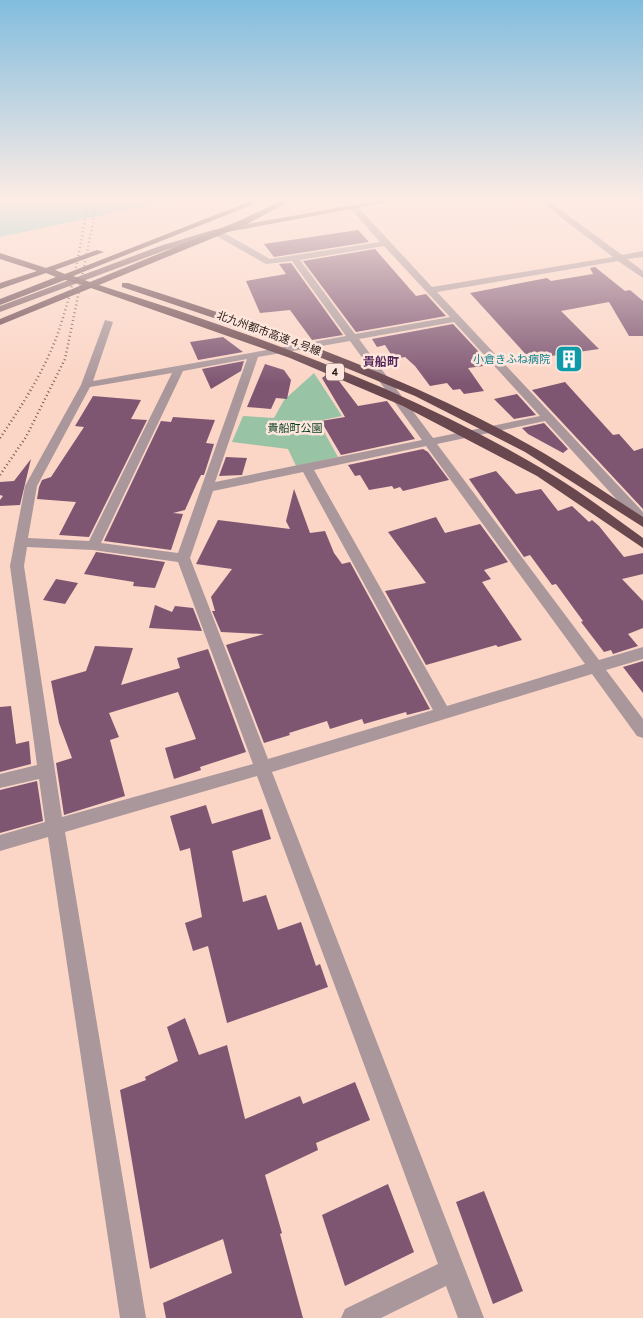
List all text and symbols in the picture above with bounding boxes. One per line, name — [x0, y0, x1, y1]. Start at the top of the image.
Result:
street label: 北九州都市高速４号線 — [215, 308, 323, 358]
building icon: 小倉きふね病院 — [554, 344, 584, 374]
place label: 小倉きふね病院 — [473, 352, 550, 366]
district label: 貴船町 — [363, 354, 399, 369]
road number: 4 — [326, 364, 344, 381]
park label: 貴船町公園 — [268, 421, 323, 435]

